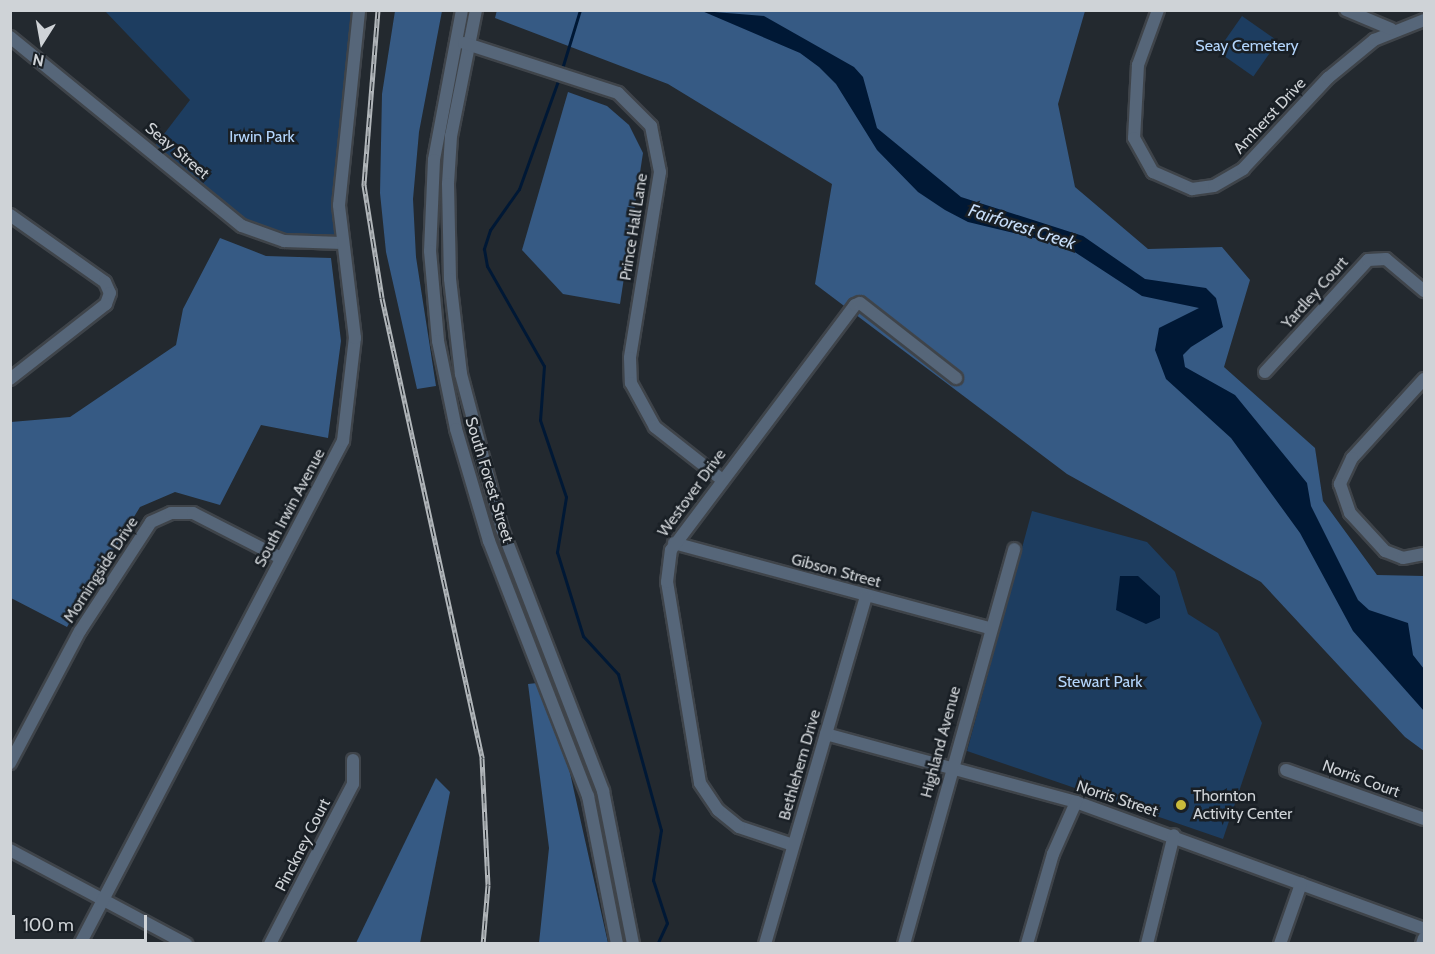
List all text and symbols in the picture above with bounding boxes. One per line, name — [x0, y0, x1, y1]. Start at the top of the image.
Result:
north arrow — [12, 12, 72, 72]
park label: Seay Cemetery — [1195, 36, 1299, 56]
text: N — [31, 50, 46, 71]
street label: Amherst Drive — [1230, 74, 1310, 158]
street label: Seay Street — [141, 119, 213, 183]
park label: Irwin Park — [229, 127, 295, 147]
street label: Prince Hall Lane — [616, 172, 652, 282]
water label: Fairforest Creek — [966, 200, 1078, 254]
street label: Yardley Court — [1278, 253, 1352, 333]
street label: South Forest Street — [461, 415, 517, 545]
street label: South Irwin Avenue — [251, 445, 329, 571]
street label: Westover Drive — [654, 445, 730, 541]
street label: Morningside Drive — [60, 513, 142, 627]
street label: Gibson Street — [789, 550, 883, 592]
park label: Stewart Park — [1058, 672, 1142, 692]
street label: Highland Avenue — [917, 684, 965, 800]
street label: Bethlehem Drive — [775, 708, 825, 822]
street label: Norris Court — [1320, 756, 1402, 802]
street label: Norris Street — [1074, 777, 1160, 821]
place label: Thornton Activity Center — [1193, 786, 1292, 824]
street label: Pinckney Court — [271, 795, 335, 895]
marker: Thornton Activity Center — [1174, 798, 1188, 812]
scale bar — [15, 903, 150, 941]
text: 100 m — [23, 914, 74, 936]

